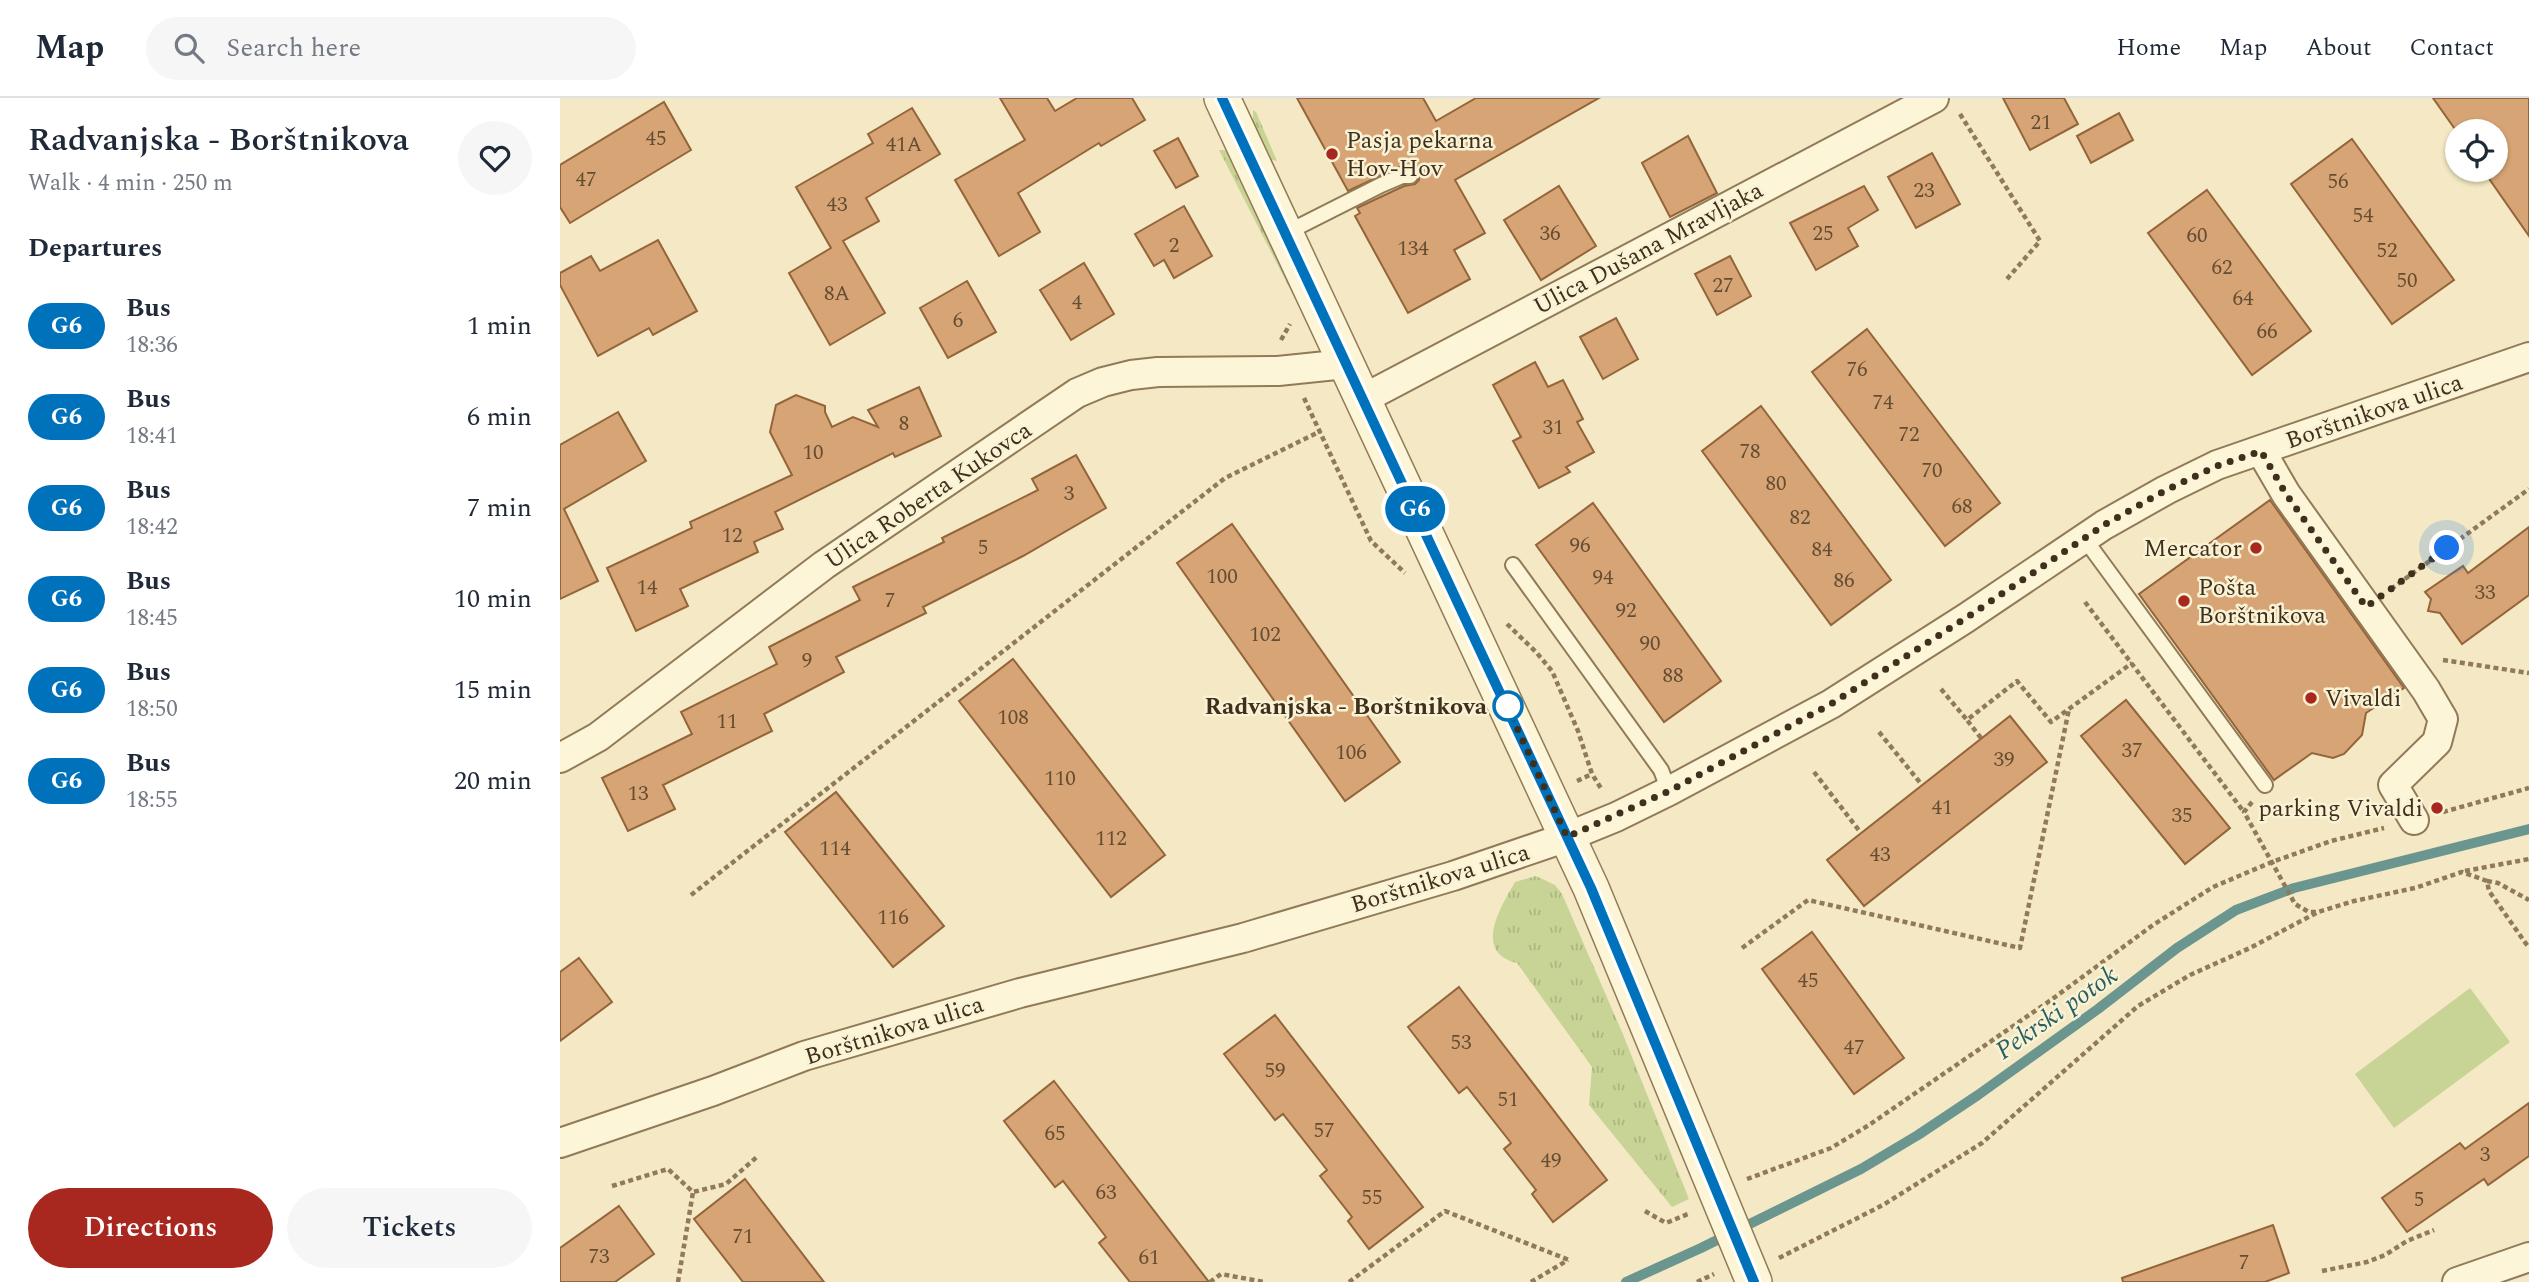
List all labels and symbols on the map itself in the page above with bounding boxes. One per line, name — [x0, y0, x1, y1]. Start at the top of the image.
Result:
house number: 21 — [2031, 107, 2052, 139]
house number: 45 — [646, 123, 667, 155]
place label: Pasja pekarna Hov-Hov — [1346, 123, 1494, 187]
house number: 41A — [886, 129, 923, 161]
marker: Pasja pekarna Hov-Hov — [1324, 146, 1340, 162]
house number: 47 — [576, 164, 597, 196]
house number: 56 — [2328, 166, 2349, 198]
street label: Ulica Dušana Mravljaka — [1527, 173, 1770, 325]
house number: 23 — [1914, 175, 1935, 207]
house number: 43 — [827, 189, 848, 221]
house number: 54 — [2353, 200, 2374, 232]
house number: 36 — [1540, 218, 1561, 250]
house number: 25 — [1813, 218, 1834, 250]
house number: 60 — [2187, 220, 2208, 252]
house number: 2 — [1169, 230, 1179, 262]
house number: 134 — [1397, 233, 1429, 265]
house number: 52 — [2377, 235, 2398, 267]
house number: 62 — [2212, 252, 2233, 284]
house number: 50 — [2397, 265, 2418, 297]
house number: 27 — [1713, 270, 1734, 302]
house number: 8A — [824, 278, 850, 310]
house number: 64 — [2233, 283, 2254, 315]
house number: 4 — [1072, 287, 1083, 319]
house number: 6 — [953, 305, 963, 337]
house number: 66 — [2257, 316, 2278, 348]
house number: 76 — [1847, 354, 1868, 386]
street label: Borštnikova ulica — [2281, 365, 2468, 459]
house number: 74 — [1873, 387, 1894, 419]
house number: 8 — [899, 408, 909, 440]
house number: 31 — [1543, 412, 1564, 444]
street label: Ulica Roberta Kukovca — [818, 413, 1040, 579]
house number: 72 — [1899, 419, 1920, 451]
house number: 78 — [1740, 436, 1761, 468]
house number: 10 — [803, 437, 824, 469]
house number: 70 — [1922, 455, 1943, 487]
house number: 80 — [1766, 468, 1787, 500]
house number: 3 — [1064, 478, 1075, 510]
line badge: G6 — [1384, 486, 1446, 532]
house number: 68 — [1952, 491, 1973, 523]
house number: 82 — [1790, 502, 1811, 534]
house number: 12 — [722, 520, 743, 552]
house number: 96 — [1570, 530, 1591, 562]
your location — [2429, 530, 2464, 565]
place label: Mercator — [2144, 531, 2242, 567]
house number: 5 — [978, 532, 988, 564]
house number: 84 — [1812, 534, 1833, 566]
marker: Mercator — [2248, 540, 2264, 556]
house number: 100 — [1206, 561, 1238, 593]
house number: 94 — [1593, 562, 1614, 594]
house number: 86 — [1834, 565, 1855, 597]
place label: Pošta Borštnikova — [2198, 570, 2326, 634]
house number: 14 — [637, 572, 658, 604]
house number: 33 — [2475, 577, 2496, 609]
house number: 7 — [885, 585, 895, 617]
marker: Pošta Borštnikova — [2176, 593, 2192, 609]
house number: 92 — [1616, 595, 1637, 627]
house number: 102 — [1249, 619, 1281, 651]
house number: 90 — [1640, 628, 1661, 660]
house number: 9 — [802, 645, 812, 677]
house number: 88 — [1663, 660, 1684, 692]
place label: Vivaldi — [2325, 681, 2401, 717]
place label: Radvanjska - Borštnikova — [1204, 689, 1488, 725]
marker: Vivaldi — [2303, 690, 2319, 706]
marker: Radvanjska - Borštnikova — [1493, 691, 1523, 721]
house number: 108 — [997, 702, 1029, 734]
house number: 11 — [717, 706, 738, 738]
house number: 37 — [2122, 735, 2143, 767]
house number: 106 — [1335, 737, 1367, 769]
house number: 39 — [1994, 744, 2015, 776]
house number: 110 — [1044, 763, 1076, 795]
house number: 13 — [628, 778, 649, 810]
place label: parking Vivaldi — [2258, 791, 2423, 827]
house number: 41 — [1932, 792, 1953, 824]
house number: 35 — [2172, 800, 2193, 832]
marker: parking Vivaldi — [2429, 800, 2445, 816]
house number: 112 — [1095, 823, 1127, 855]
house number: 114 — [819, 833, 851, 865]
street label: Borštnikova ulica — [1347, 835, 1534, 923]
house number: 43 — [1870, 839, 1891, 871]
house number: 116 — [877, 902, 909, 934]
water label: Pekrski potok — [1987, 956, 2126, 1070]
house number: 45 — [1798, 965, 1819, 997]
street label: Borštnikova ulica — [801, 987, 988, 1075]
house number: 53 — [1451, 1027, 1472, 1059]
house number: 47 — [1844, 1032, 1865, 1064]
house number: 59 — [1265, 1055, 1286, 1087]
house number: 51 — [1498, 1084, 1519, 1116]
house number: 57 — [1314, 1115, 1335, 1147]
house number: 65 — [1045, 1118, 1066, 1150]
house number: 3 — [2480, 1139, 2491, 1171]
house number: 49 — [1541, 1145, 1562, 1177]
house number: 63 — [1096, 1177, 1117, 1209]
house number: 55 — [1362, 1182, 1383, 1214]
house number: 5 — [2414, 1184, 2424, 1216]
house number: 71 — [733, 1221, 754, 1253]
house number: 73 — [589, 1241, 610, 1273]
house number: 61 — [1139, 1242, 1160, 1274]
house number: 7 — [2239, 1247, 2249, 1279]

